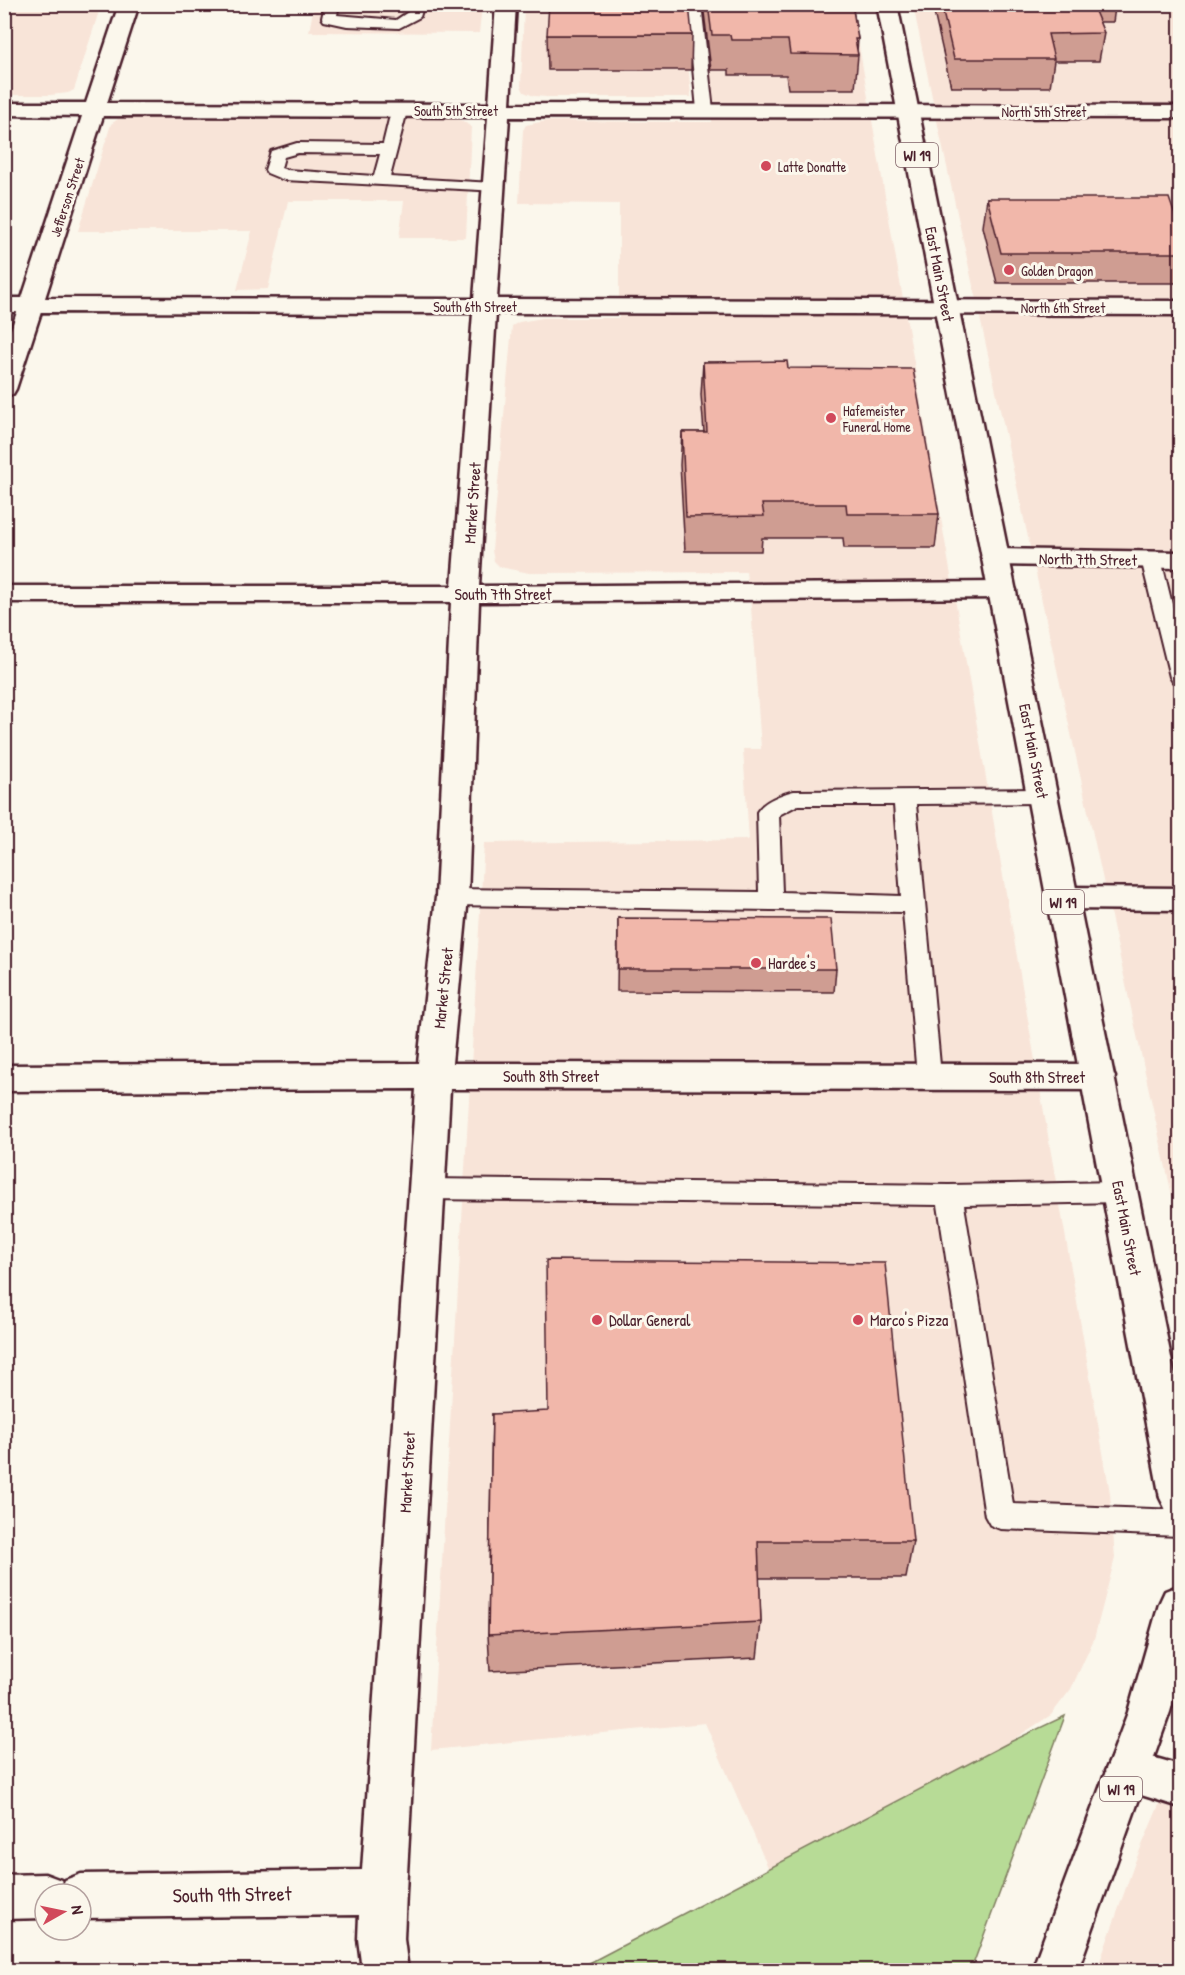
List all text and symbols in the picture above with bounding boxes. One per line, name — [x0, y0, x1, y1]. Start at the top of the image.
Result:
street label: South 5th Street — [414, 101, 498, 120]
street label: North 5th Street — [1002, 102, 1087, 121]
road number: WI 19 — [896, 143, 938, 167]
street label: Jefferson Street — [45, 155, 89, 239]
place label: Latte Donatte — [778, 157, 847, 176]
marker: Latte Donatte — [759, 159, 773, 173]
street label: East Main Street — [920, 225, 960, 324]
place label: Golden Dragon — [1021, 261, 1093, 281]
marker: Golden Dragon — [1002, 263, 1016, 277]
street label: South 6th Street — [433, 297, 517, 316]
street label: North 6th Street — [1021, 298, 1105, 317]
place label: Hafemeister Funeral Home — [842, 401, 911, 436]
marker: Hafemeister Funeral Home — [824, 411, 838, 425]
street label: Market Street — [458, 461, 486, 544]
street label: North 7th Street — [1039, 547, 1138, 571]
street label: South 7th Street — [454, 583, 552, 605]
street label: East Main Street — [1014, 702, 1054, 801]
road number: WI 19 — [1042, 890, 1084, 914]
street label: Market Street — [428, 946, 458, 1030]
place label: Hardee's — [768, 952, 816, 974]
marker: Hardee's — [749, 956, 763, 970]
street label: South 8th Street — [503, 1065, 600, 1087]
street label: South 8th Street — [989, 1066, 1086, 1088]
street label: East Main Street — [1107, 1179, 1147, 1278]
place label: Dollar General — [609, 1309, 691, 1331]
place label: Marco's Pizza — [870, 1309, 948, 1331]
marker: Dollar General — [590, 1313, 604, 1327]
marker: Marco's Pizza — [851, 1313, 865, 1327]
street label: Market Street — [394, 1430, 420, 1513]
road number: WI 19 — [1100, 1777, 1142, 1801]
street label: South 9th Street — [172, 1879, 293, 1909]
north arrow — [33, 1882, 93, 1942]
text: N — [66, 1904, 89, 1916]

